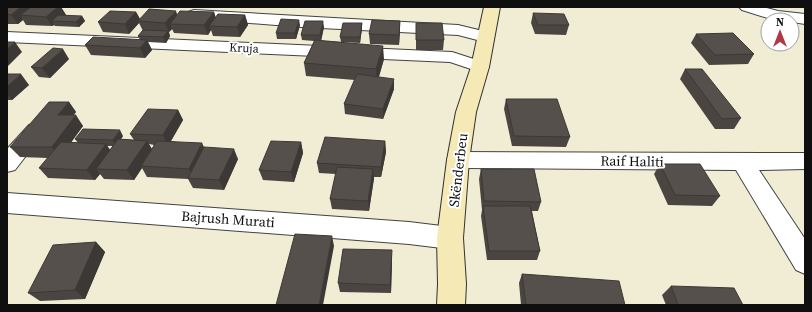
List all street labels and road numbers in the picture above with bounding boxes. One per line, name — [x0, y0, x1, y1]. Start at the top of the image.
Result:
street label: Kruja — [229, 39, 260, 57]
street label: Skënderbeu — [444, 132, 472, 208]
street label: Raif Haliti — [600, 150, 664, 172]
street label: Bajrush Murati — [181, 206, 275, 232]

